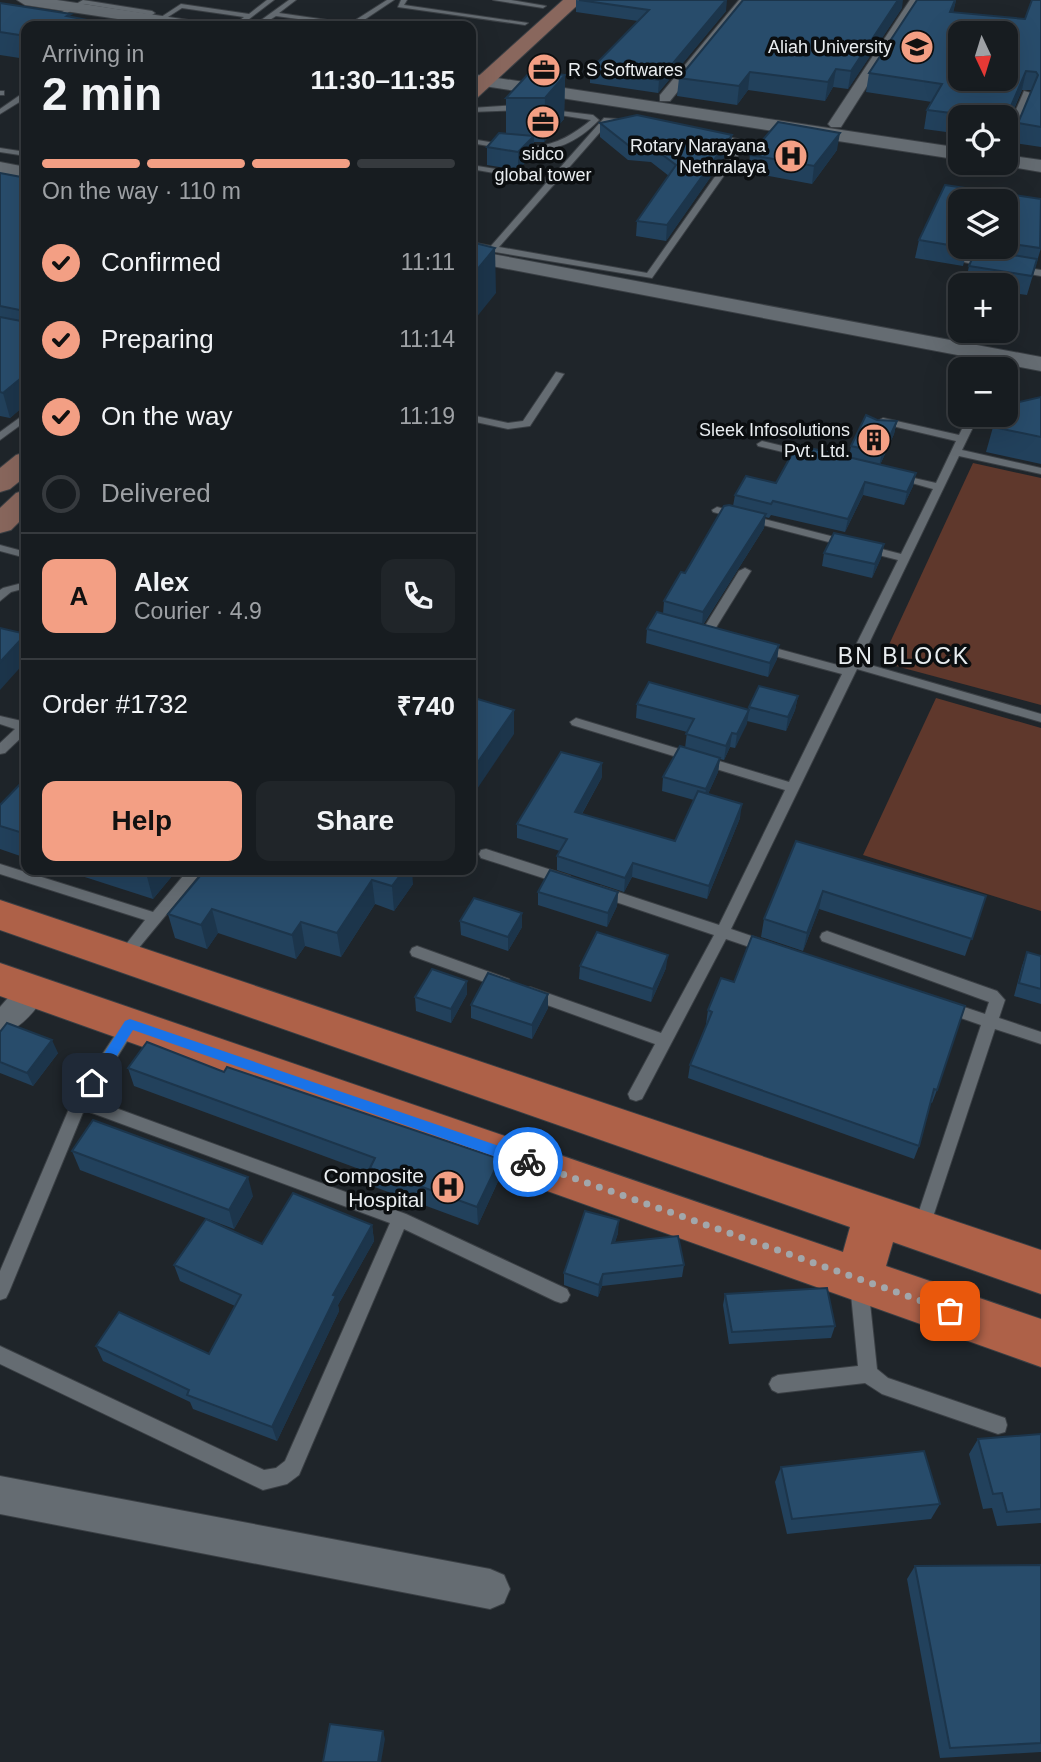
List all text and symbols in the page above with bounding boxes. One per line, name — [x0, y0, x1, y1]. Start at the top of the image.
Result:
north arrow — [948, 21, 1018, 91]
map controls — [948, 21, 1018, 427]
school or university icon: Aliah University — [898, 28, 936, 66]
place label: Aliah University — [768, 37, 892, 57]
text: Arriving in — [42, 41, 144, 67]
office icon: R S Softwares — [525, 51, 563, 89]
place label: R S Softwares — [568, 60, 683, 80]
text: 11:30–11:35 — [310, 65, 455, 95]
text: 2 min — [42, 68, 162, 120]
office icon: sidco global tower — [524, 103, 562, 141]
button: locate — [948, 105, 1018, 175]
place label: Rotary Narayana Nethralaya — [630, 136, 767, 177]
hospital icon: Rotary Narayana Nethralaya — [772, 137, 810, 175]
place label: sidco global tower — [494, 144, 592, 185]
text: On the way · 110 m — [42, 178, 241, 204]
button: layers — [948, 189, 1018, 259]
icon: check — [42, 244, 80, 282]
text: Confirmed — [101, 247, 221, 277]
text: 11:11 — [401, 249, 455, 275]
button: + — [948, 273, 1018, 343]
icon: check — [42, 321, 80, 359]
text: Preparing — [101, 324, 214, 354]
text: 11:14 — [399, 326, 455, 352]
button: − — [948, 357, 1018, 427]
icon: check — [42, 398, 80, 436]
text: On the way — [101, 401, 233, 431]
text: 11:19 — [399, 403, 455, 429]
place label: Sleek Infosolutions Pvt. Ltd. — [699, 420, 850, 461]
building icon: Sleek Infosolutions Pvt. Ltd. — [855, 421, 893, 459]
text: Delivered — [101, 478, 211, 508]
button: phone — [381, 559, 455, 633]
text: Alex — [134, 567, 189, 597]
text: A — [70, 581, 88, 611]
text: Courier · 4.9 — [134, 598, 262, 624]
district label: BN BLOCK — [838, 643, 970, 669]
text: Order #1732 — [42, 689, 188, 719]
text: ₹740 — [397, 691, 455, 721]
button: Help — [42, 781, 242, 861]
button: Share — [256, 781, 455, 861]
pin — [62, 1053, 122, 1113]
icon: home — [73, 1064, 111, 1102]
courier — [493, 1127, 563, 1197]
icon: bike — [509, 1143, 547, 1181]
place label: Composite Hospital — [324, 1164, 424, 1211]
hospital icon: Composite Hospital — [429, 1168, 467, 1206]
pin — [920, 1281, 980, 1341]
icon: bag — [931, 1292, 969, 1330]

